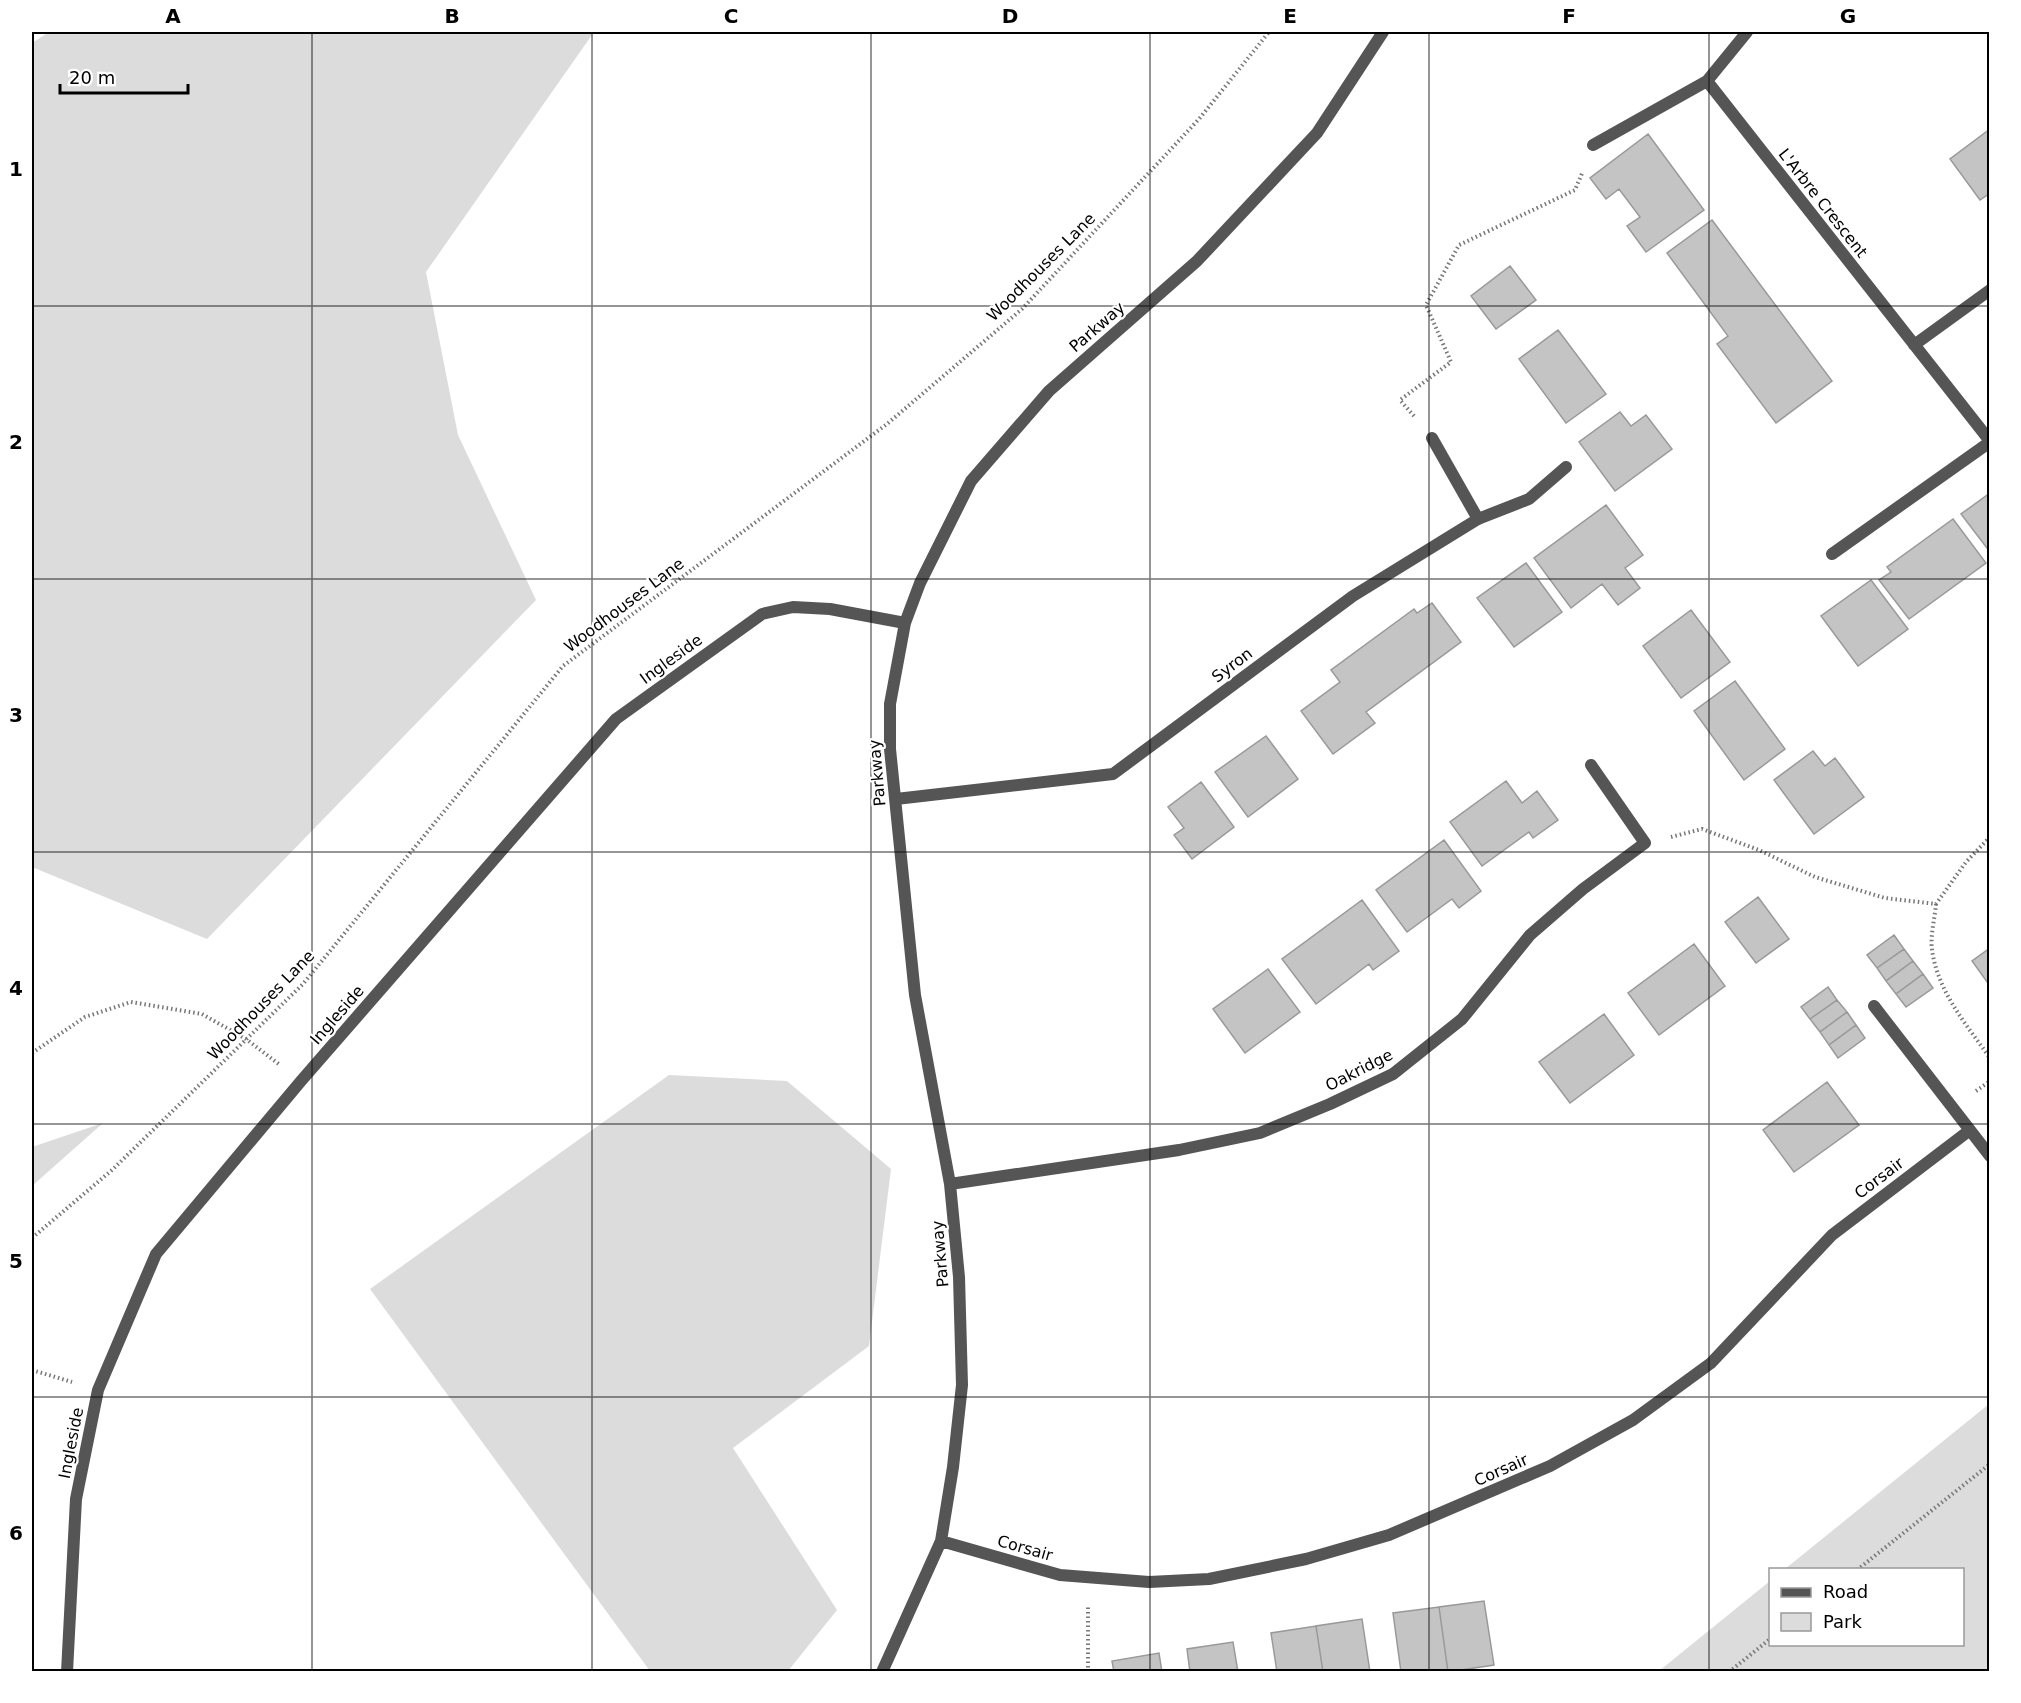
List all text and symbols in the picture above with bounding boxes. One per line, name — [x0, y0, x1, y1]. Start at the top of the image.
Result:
text: A — [165, 4, 181, 28]
text: B — [444, 4, 460, 28]
text: C — [724, 4, 738, 28]
text: D — [1002, 4, 1018, 28]
text: E — [1283, 4, 1297, 28]
text: F — [1562, 4, 1576, 28]
text: G — [1840, 4, 1856, 28]
scale bar — [60, 57, 188, 95]
text: 20 m — [69, 67, 115, 88]
street label: L'Arbre Crescent — [1775, 145, 1871, 261]
text: 1 — [9, 157, 23, 181]
street label: Woodhouses Lane — [983, 209, 1099, 325]
street label: Parkway — [1066, 298, 1128, 356]
text: 2 — [9, 430, 23, 454]
street label: Woodhouses Lane — [560, 554, 688, 656]
street label: Ingleside — [636, 630, 706, 688]
street label: Syron — [1208, 644, 1256, 686]
text: 3 — [9, 703, 23, 727]
street label: Parkway — [865, 739, 889, 807]
street label: Woodhouses Lane — [204, 946, 318, 1064]
text: 4 — [9, 976, 23, 1000]
street label: Ingleside — [306, 982, 368, 1048]
street label: Oakridge — [1322, 1045, 1396, 1095]
street label: Corsair — [1851, 1153, 1908, 1203]
street label: Parkway — [928, 1220, 952, 1288]
text: 5 — [9, 1249, 23, 1273]
street label: Ingleside — [55, 1406, 87, 1480]
street label: Corsair — [1471, 1450, 1531, 1490]
text: 6 — [9, 1521, 23, 1545]
street label: Corsair — [995, 1531, 1055, 1565]
legend — [1769, 1568, 1964, 1646]
text: Road — [1823, 1581, 1868, 1602]
text: Park — [1823, 1611, 1862, 1632]

